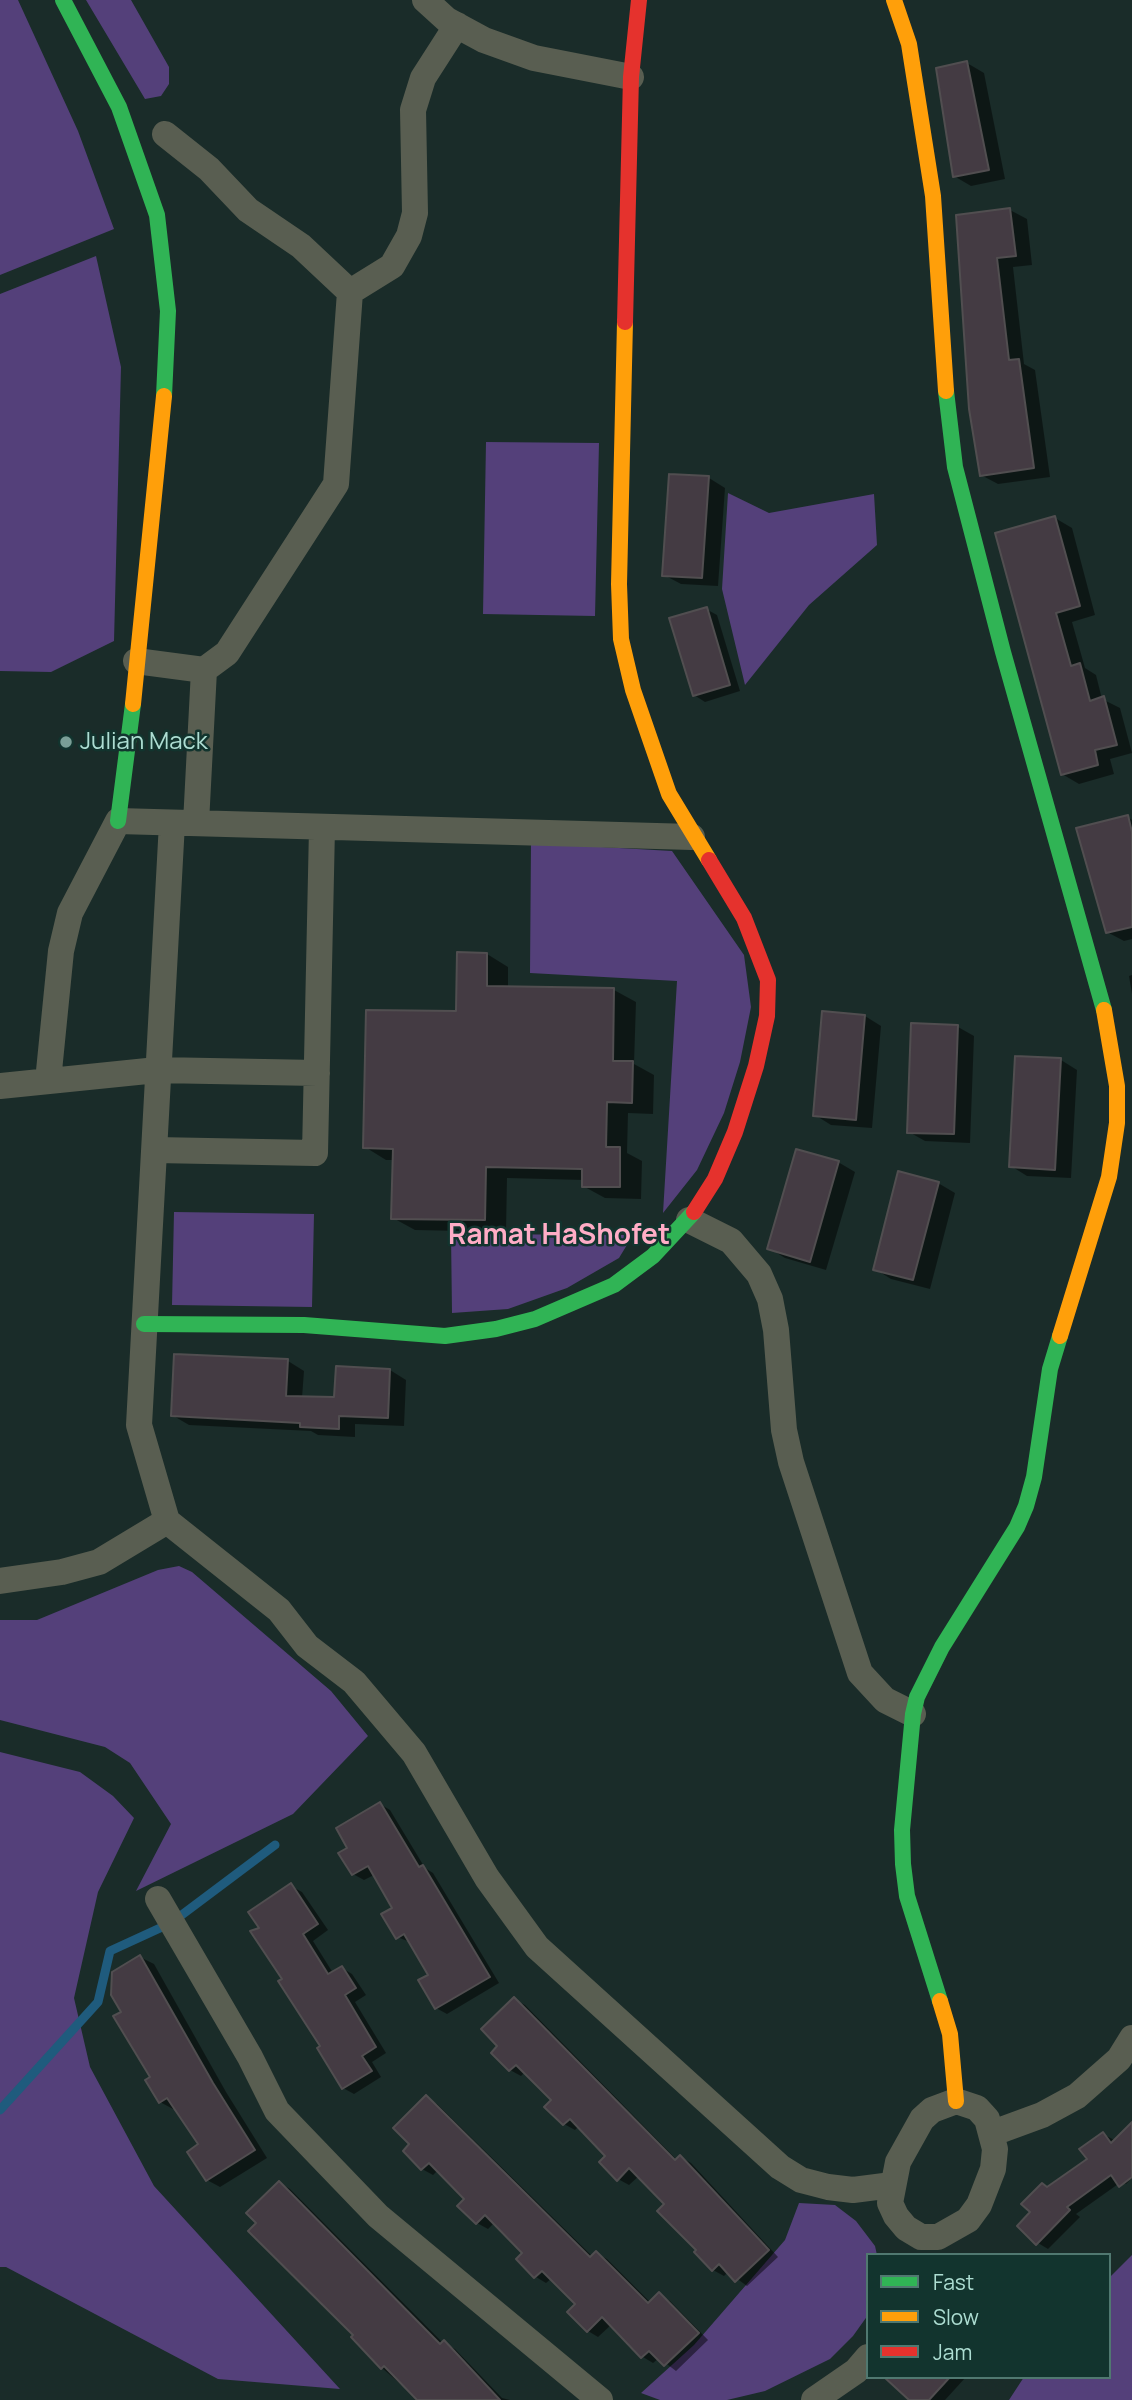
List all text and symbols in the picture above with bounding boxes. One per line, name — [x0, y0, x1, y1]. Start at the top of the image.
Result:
place label: Julian Mack — [80, 728, 208, 756]
marker: Julian Mack — [58, 734, 74, 750]
district label: Ramat HaShofet — [448, 1219, 670, 1253]
legend — [866, 2253, 1111, 2379]
text: Fast — [933, 2268, 974, 2296]
text: Slow — [933, 2303, 979, 2331]
text: Jam — [933, 2338, 972, 2366]

